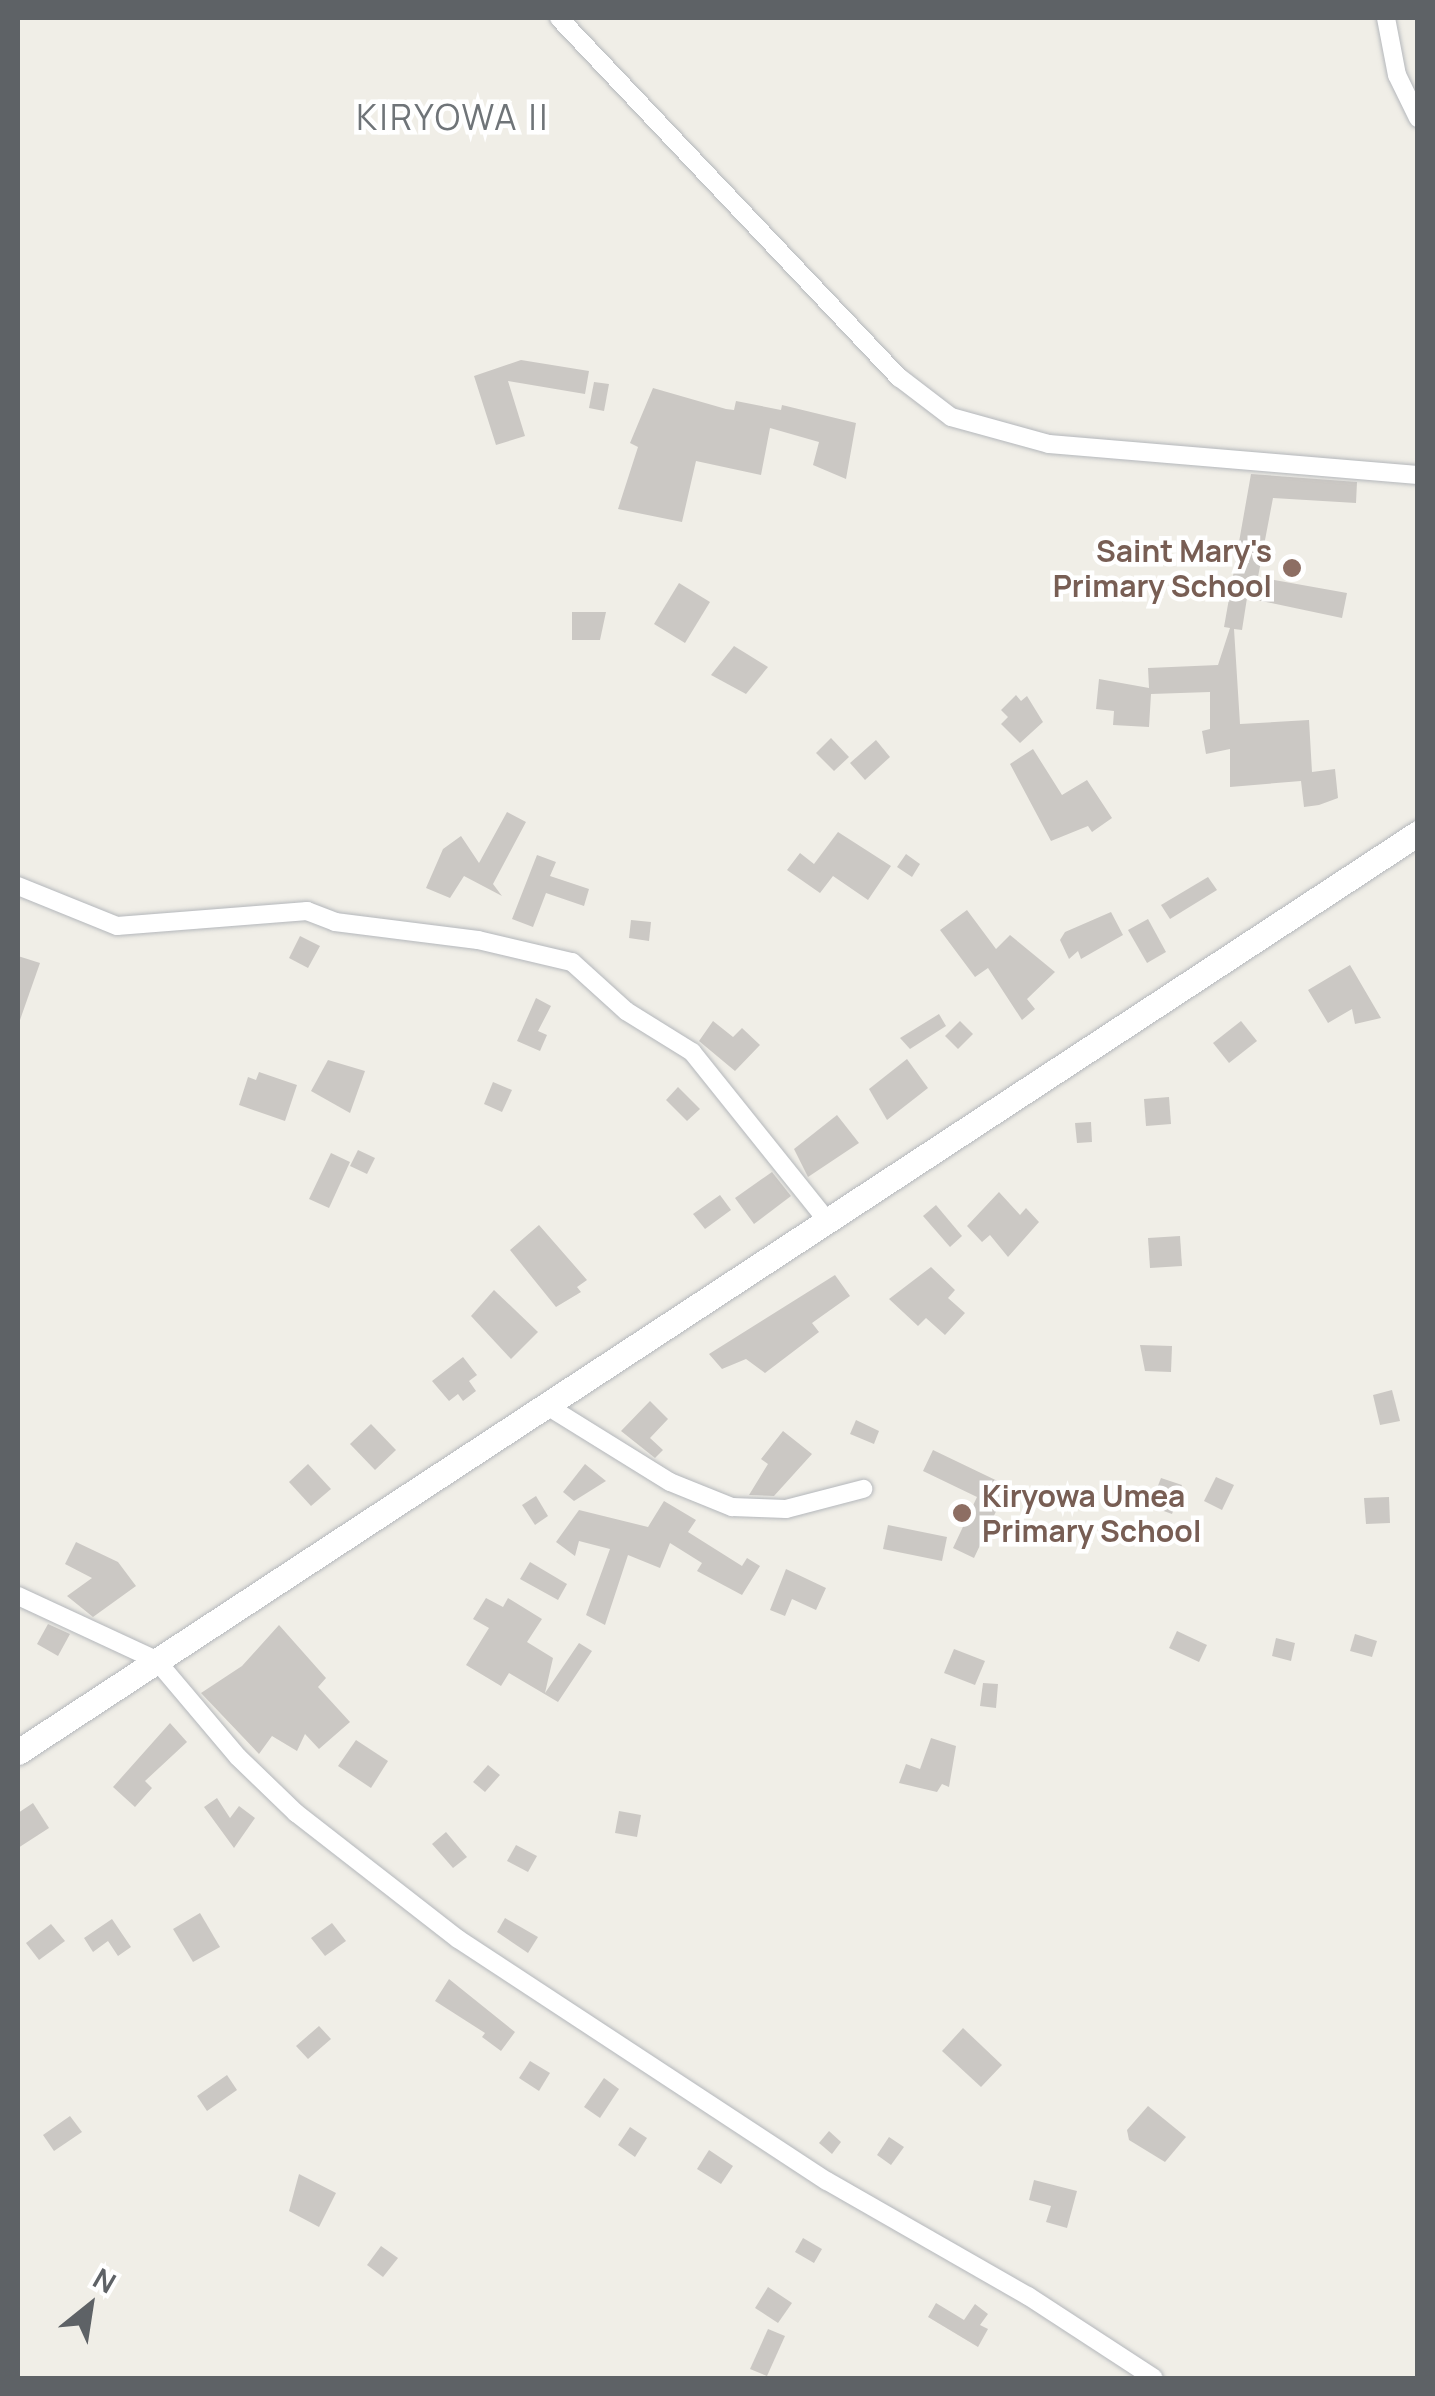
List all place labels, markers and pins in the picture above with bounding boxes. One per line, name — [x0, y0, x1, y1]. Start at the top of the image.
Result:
place label: Saint Mary's Primary School — [1053, 533, 1272, 604]
marker: Saint Mary's Primary School — [1281, 557, 1303, 579]
place label: Kiryowa Umea Primary School — [982, 1478, 1201, 1548]
marker: Kiryowa Umea Primary School — [951, 1502, 973, 1524]

